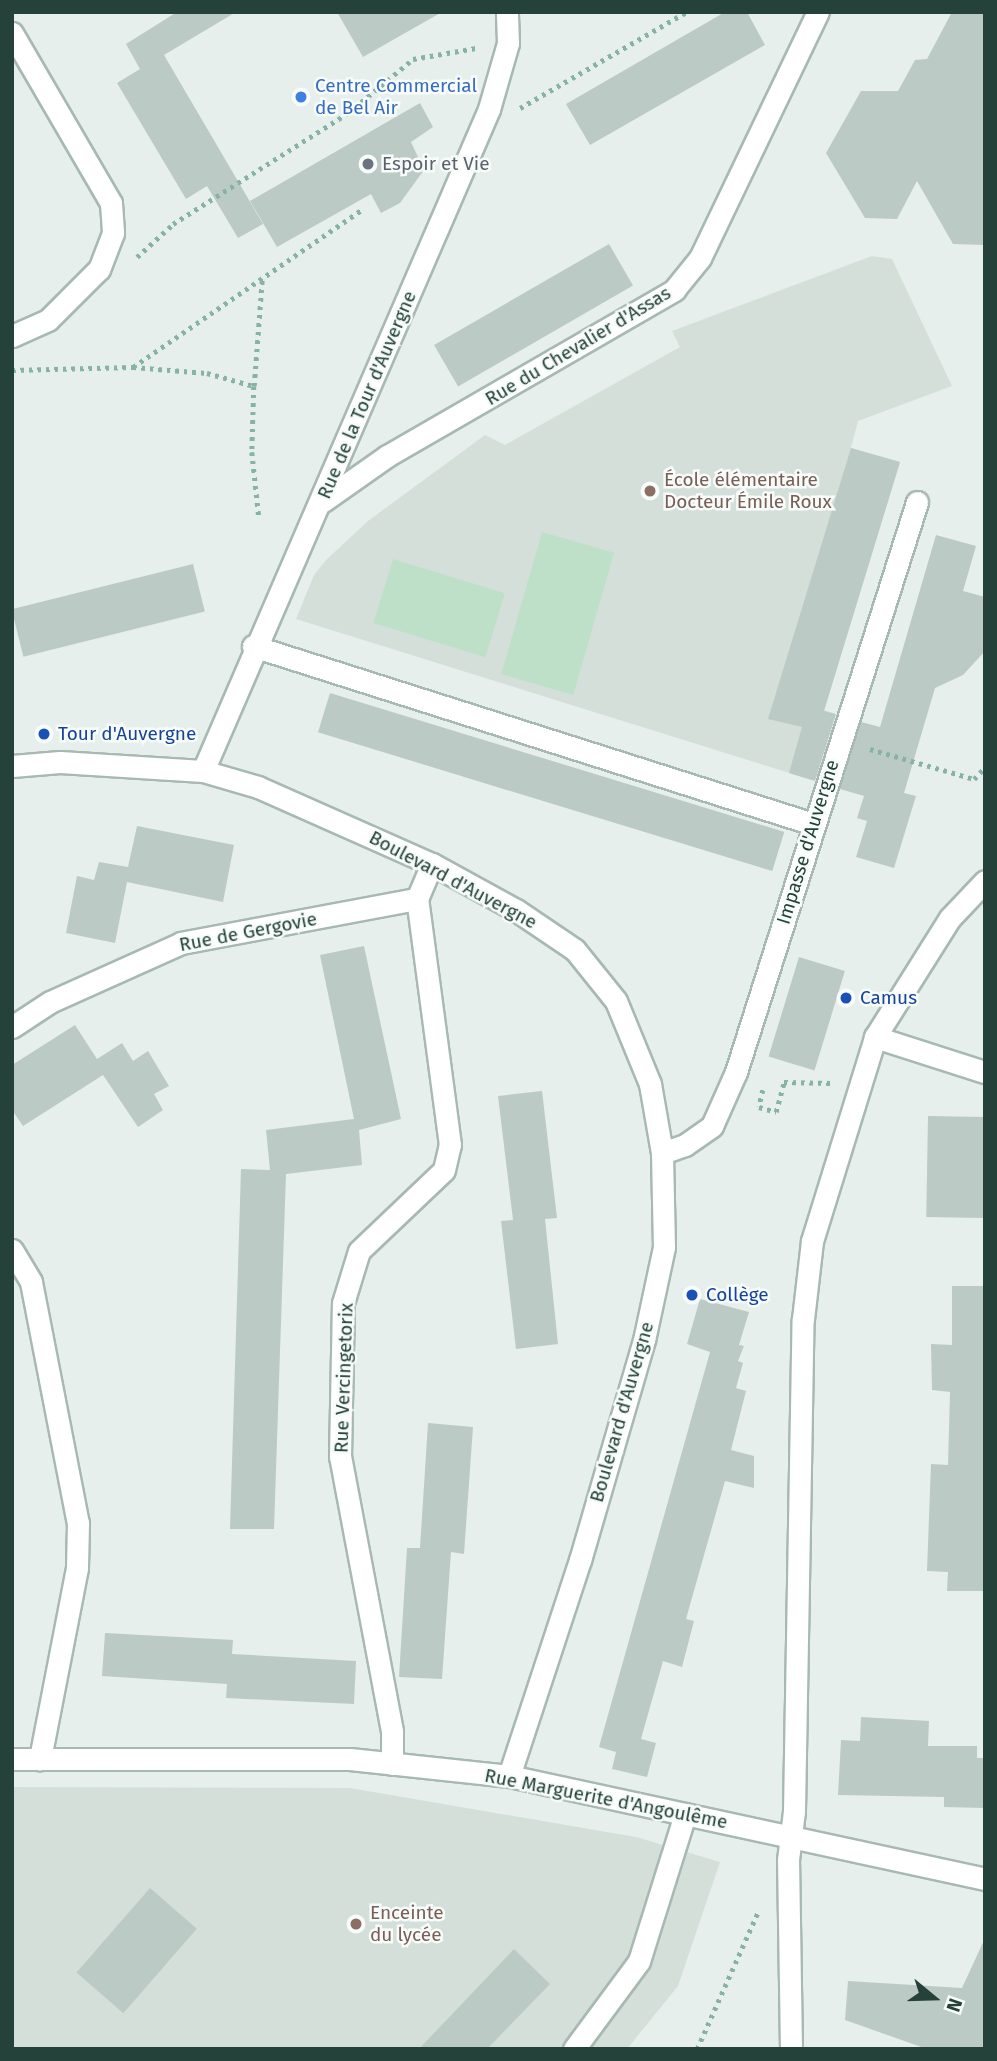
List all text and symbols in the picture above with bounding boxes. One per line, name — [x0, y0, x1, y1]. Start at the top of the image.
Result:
place label: Centre Commercial de Bel Air — [315, 75, 477, 119]
marker: Centre Commercial de Bel Air — [293, 89, 309, 105]
place label: Espoir et Vie — [382, 153, 490, 175]
marker: Espoir et Vie — [360, 156, 376, 172]
street label: Rue du Chevalier d'Assas — [481, 282, 675, 410]
street label: Rue de la Tour d'Auvergne — [313, 288, 421, 502]
place label: École élémentaire Docteur Émile Roux — [664, 469, 832, 513]
marker: École élémentaire Docteur Émile Roux — [642, 483, 658, 499]
place label: Tour d'Auvergne — [58, 723, 196, 745]
marker: Tour d'Auvergne — [36, 726, 52, 742]
street label: Impasse d'Auvergne — [772, 757, 844, 927]
street label: Boulevard d'Auvergne — [365, 826, 541, 934]
street label: Rue de Gergovie — [177, 907, 319, 957]
place label: Camus — [860, 987, 917, 1009]
marker: Camus — [838, 990, 854, 1006]
place label: Collège — [706, 1284, 769, 1306]
marker: Collège — [684, 1287, 700, 1303]
street label: Rue Vercingetorix — [330, 1303, 358, 1453]
street label: Boulevard d'Auvergne — [585, 1319, 659, 1505]
street label: Rue Marguerite d'Angoulême — [483, 1764, 729, 1834]
place label: Enceinte du lycée — [370, 1902, 444, 1946]
marker: Enceinte du lycée — [348, 1916, 364, 1932]
north arrow — [899, 1963, 969, 2033]
text: N — [941, 1995, 967, 2015]

